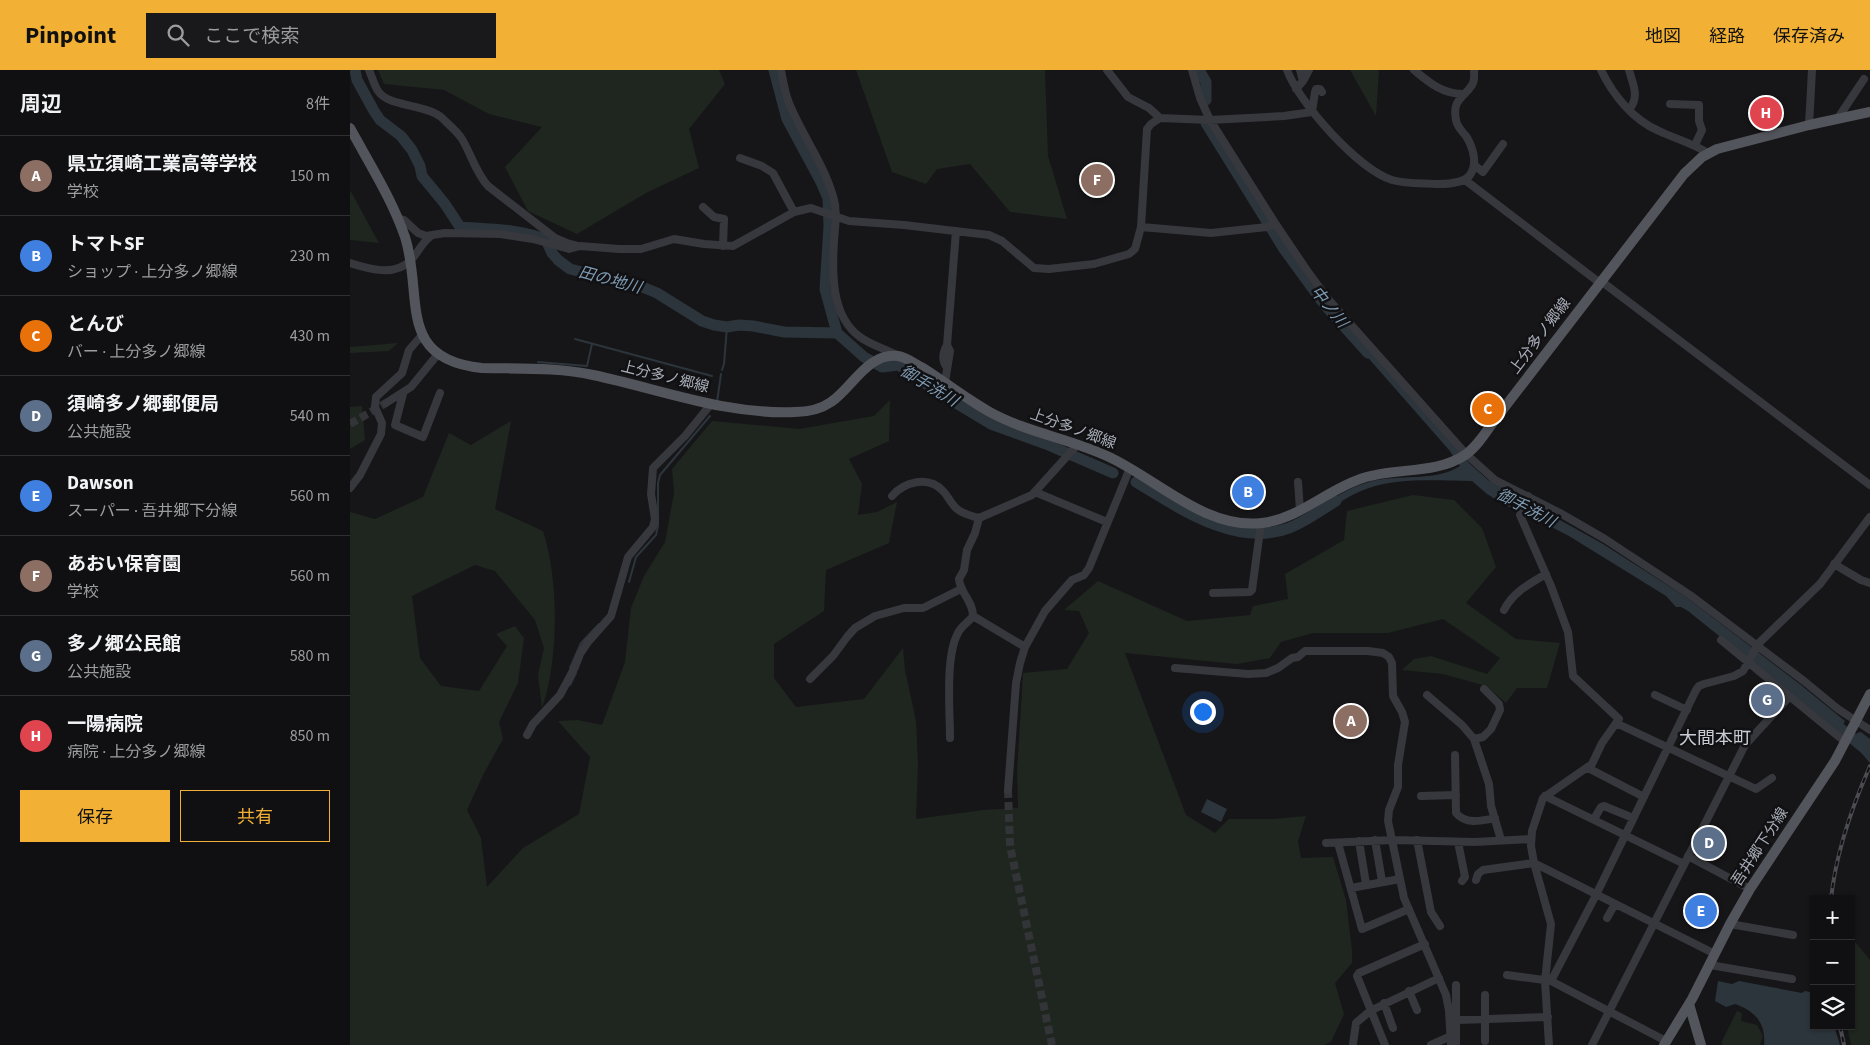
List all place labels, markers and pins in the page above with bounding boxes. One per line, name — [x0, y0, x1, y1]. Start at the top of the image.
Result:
pin: H — [1750, 94, 1782, 132]
pin: F — [1081, 161, 1113, 199]
pin: C — [1472, 390, 1504, 428]
pin: B — [1232, 473, 1264, 511]
pin: G — [1751, 681, 1783, 719]
pin: A — [1335, 702, 1367, 740]
pin: D — [1693, 824, 1725, 862]
pin: E — [1685, 892, 1717, 930]

